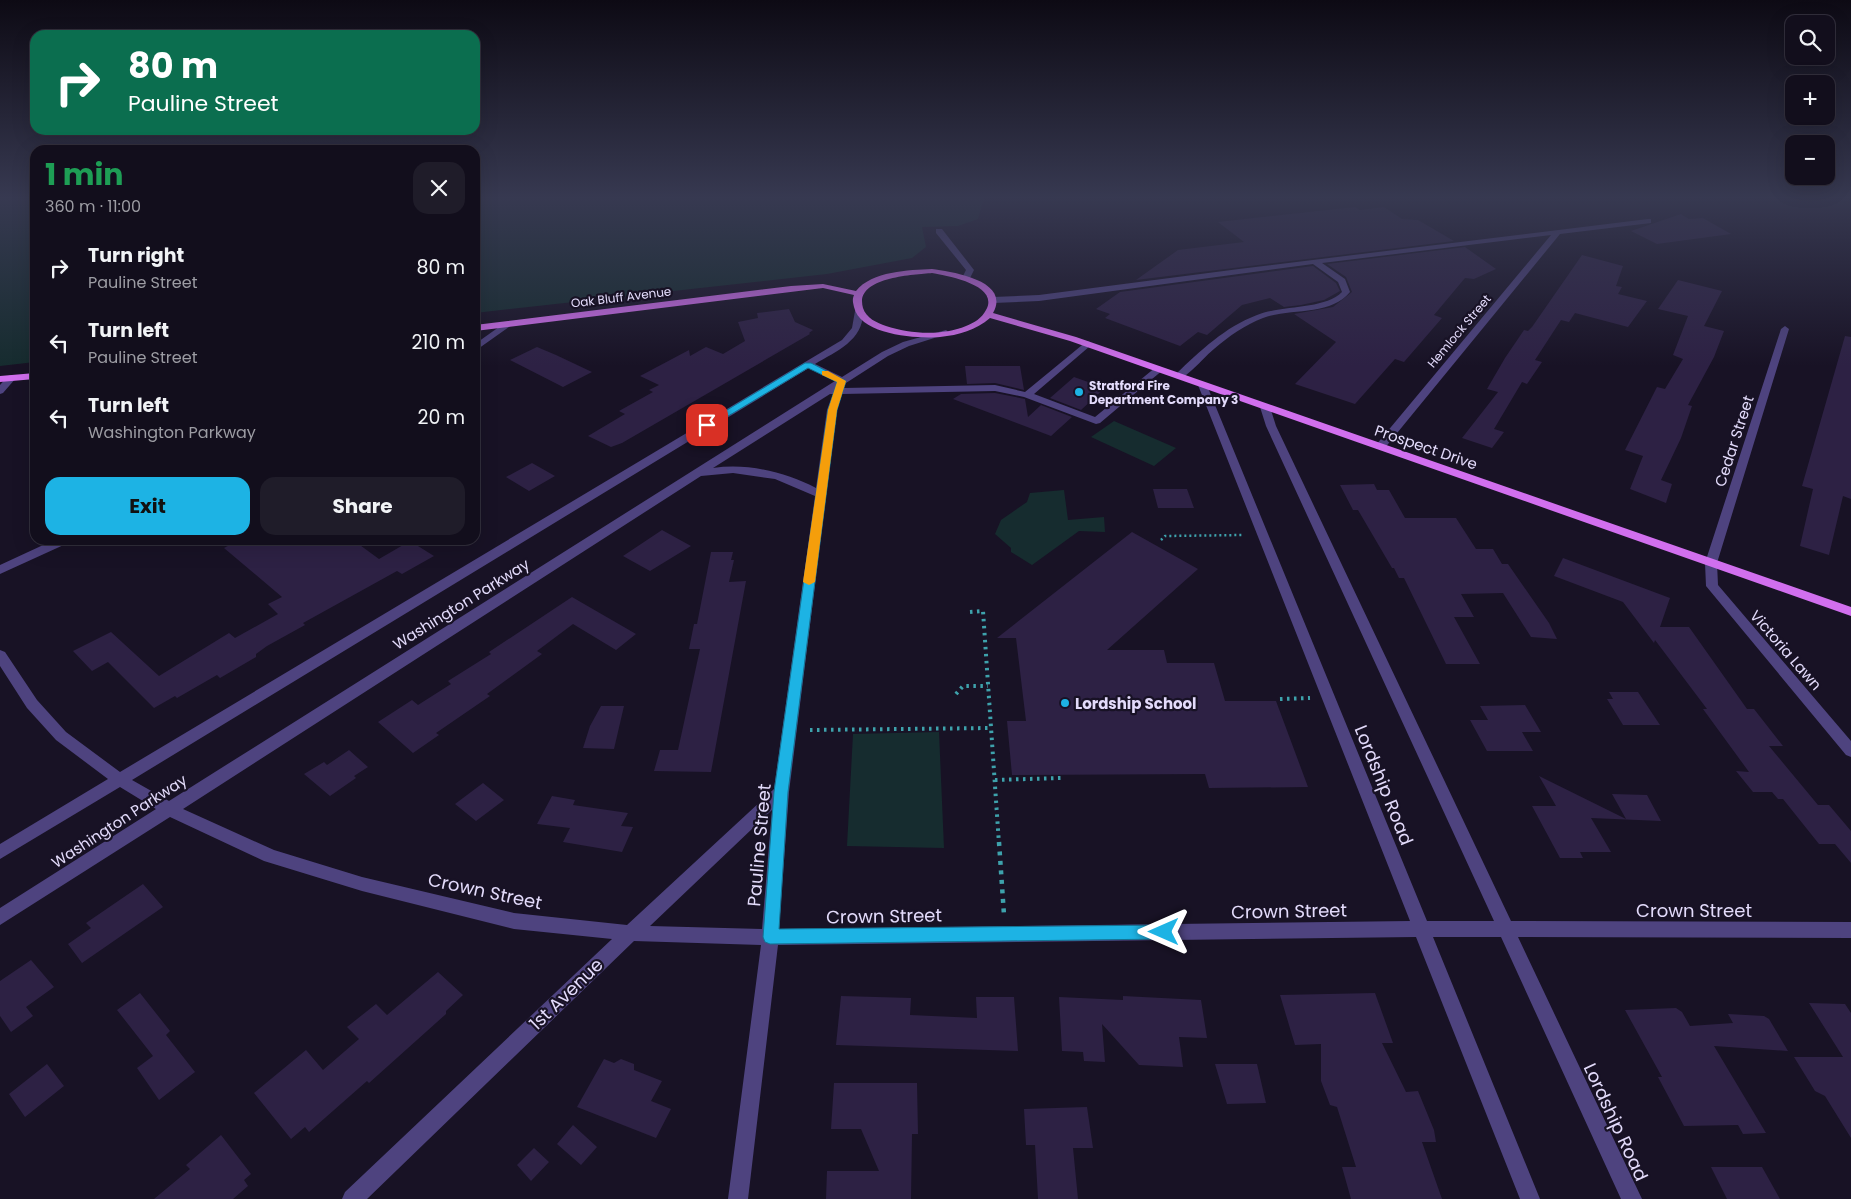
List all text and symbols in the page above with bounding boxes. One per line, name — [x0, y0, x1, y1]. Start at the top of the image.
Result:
map controls — [1785, 15, 1835, 185]
button: search — [1785, 15, 1835, 65]
text: 80 m — [128, 41, 218, 90]
icon: right — [45, 50, 110, 115]
button: + — [1785, 75, 1835, 125]
text: Pauline Street — [128, 88, 279, 119]
button: − — [1785, 135, 1835, 185]
text: 1 min — [45, 153, 123, 196]
button: close — [413, 162, 465, 214]
text: 360 m · 11:00 — [45, 195, 141, 218]
text: Turn right — [88, 242, 184, 269]
icon: right — [45, 254, 73, 282]
text: 80 m — [416, 254, 465, 281]
text: Pauline Street — [88, 271, 197, 294]
street label: Oak Bluff Avenue — [570, 282, 672, 312]
street label: Hemlock Street — [1423, 291, 1495, 371]
text: Turn left — [88, 317, 169, 344]
icon: left — [45, 329, 73, 357]
text: 210 m — [411, 329, 465, 356]
text: Pauline Street — [88, 346, 197, 369]
place label: Stratford Fire Department Company 3 — [1089, 377, 1238, 408]
marker: Stratford Fire Department Company 3 — [1073, 386, 1085, 398]
text: Turn left — [88, 392, 169, 419]
street label: Cedar Street — [1709, 393, 1759, 489]
icon: left — [45, 404, 73, 432]
text: 20 m — [417, 404, 465, 431]
pin — [686, 404, 728, 446]
icon: arrive — [693, 411, 721, 439]
street label: Prospect Drive — [1372, 420, 1480, 474]
text: Washington Parkway — [88, 421, 256, 444]
button: Exit — [45, 477, 250, 535]
button: Share — [260, 477, 465, 535]
street label: Washington Parkway — [389, 553, 534, 655]
street label: Victoria Lawn — [1745, 605, 1827, 695]
place label: Lordship School — [1075, 693, 1197, 714]
marker: Lordship School — [1059, 697, 1071, 709]
street label: Lordship Road — [1349, 721, 1419, 849]
street label: Washington Parkway — [47, 769, 191, 873]
street label: Pauline Street — [741, 783, 777, 907]
street label: Crown Street — [426, 867, 544, 915]
street label: Crown Street — [1231, 897, 1347, 925]
street label: Crown Street — [1636, 898, 1752, 923]
street label: Crown Street — [826, 902, 942, 930]
position arrow — [1137, 905, 1189, 957]
street label: 1st Avenue — [523, 952, 609, 1036]
street label: Lordship Road — [1578, 1059, 1654, 1185]

